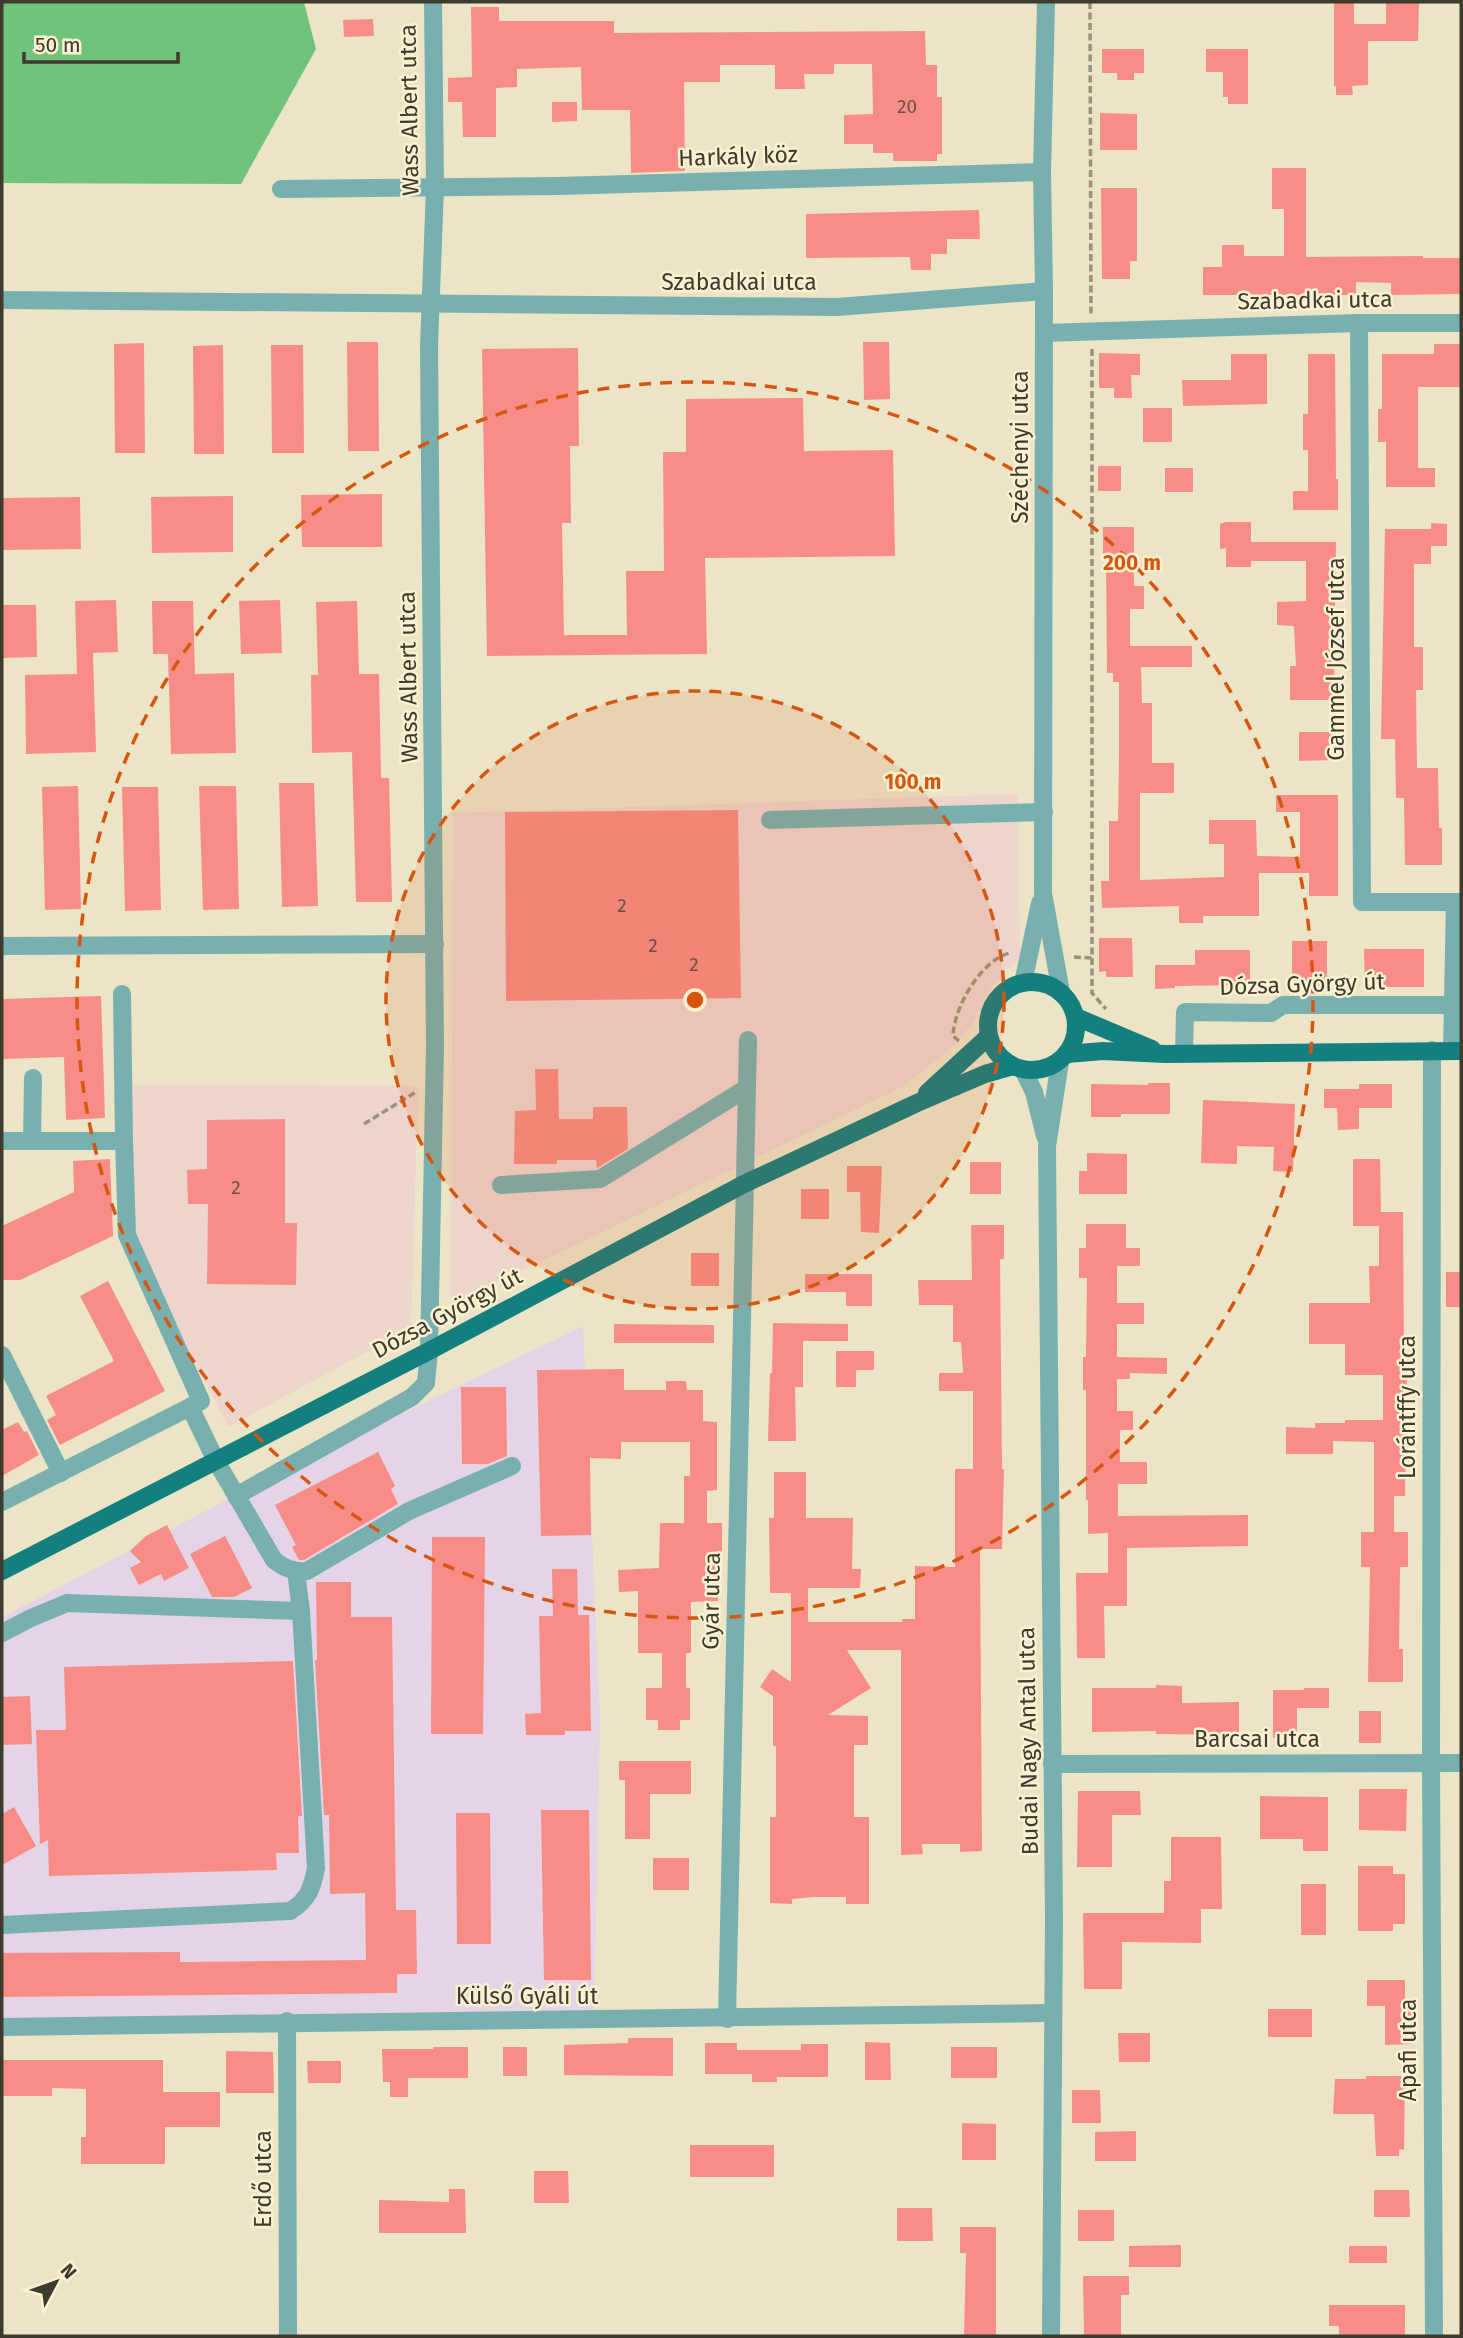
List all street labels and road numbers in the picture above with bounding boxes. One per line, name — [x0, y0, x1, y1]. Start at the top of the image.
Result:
street label: Wass Albert utca — [394, 24, 424, 196]
street label: Harkály köz — [678, 140, 798, 172]
street label: Szabadkai utca — [661, 268, 817, 296]
street label: Szabadkai utca — [1237, 285, 1393, 315]
street label: Széchenyi utca — [1006, 370, 1034, 524]
street label: Gammel József utca — [1322, 557, 1350, 761]
street label: Wass Albert utca — [393, 591, 423, 763]
street label: Dózsa György út — [1219, 967, 1386, 1001]
street label: Dózsa György út — [367, 1261, 527, 1364]
street label: Lorántffy utca — [1393, 1335, 1421, 1479]
street label: Gyár utca — [696, 1552, 726, 1650]
street label: Budai Nagy Antal utca — [1012, 1627, 1044, 1855]
street label: Barcsai utca — [1194, 1725, 1320, 1753]
street label: Külső Gyáli út — [456, 1982, 599, 2010]
street label: Apafi utca — [1394, 1998, 1422, 2102]
street label: Erdő utca — [249, 2130, 277, 2228]

